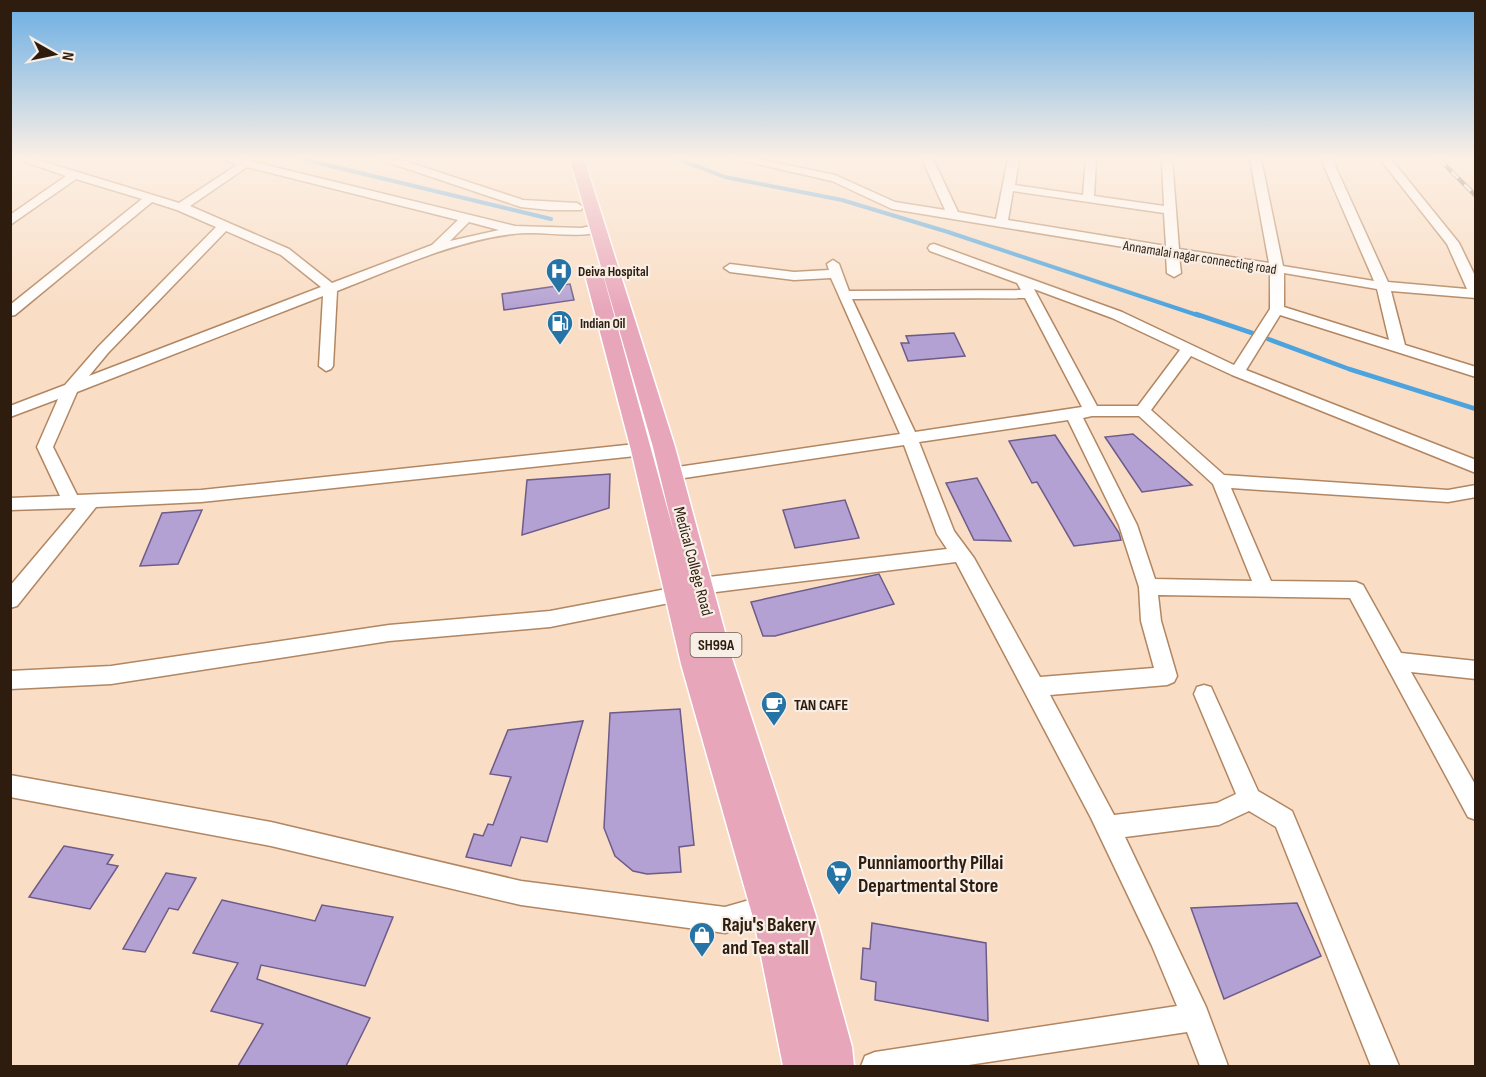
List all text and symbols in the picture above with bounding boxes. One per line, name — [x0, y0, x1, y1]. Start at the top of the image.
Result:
north arrow — [24, 24, 84, 84]
text: N — [57, 50, 77, 62]
street label: Annamalai nagar connecting road — [1121, 237, 1278, 278]
hospital icon: Deiva Hospital — [544, 256, 574, 294]
place label: Deiva Hospital — [578, 263, 649, 280]
fuel station icon: Indian Oil — [545, 308, 575, 346]
place label: Indian Oil — [580, 315, 626, 332]
street label: Medical College Road — [669, 505, 716, 618]
road number: SH99A — [690, 633, 742, 657]
cafe icon: TAN CAFE — [759, 689, 789, 727]
place label: TAN CAFE — [794, 696, 848, 715]
place label: Punniamoorthy Pillai Departmental Store — [858, 851, 1003, 898]
supermarket icon: Punniamoorthy Pillai Departmental Store — [824, 858, 854, 896]
place label: Raju's Bakery and Tea stall — [722, 913, 817, 960]
shop icon: Raju's Bakery and Tea stall — [687, 920, 717, 958]

